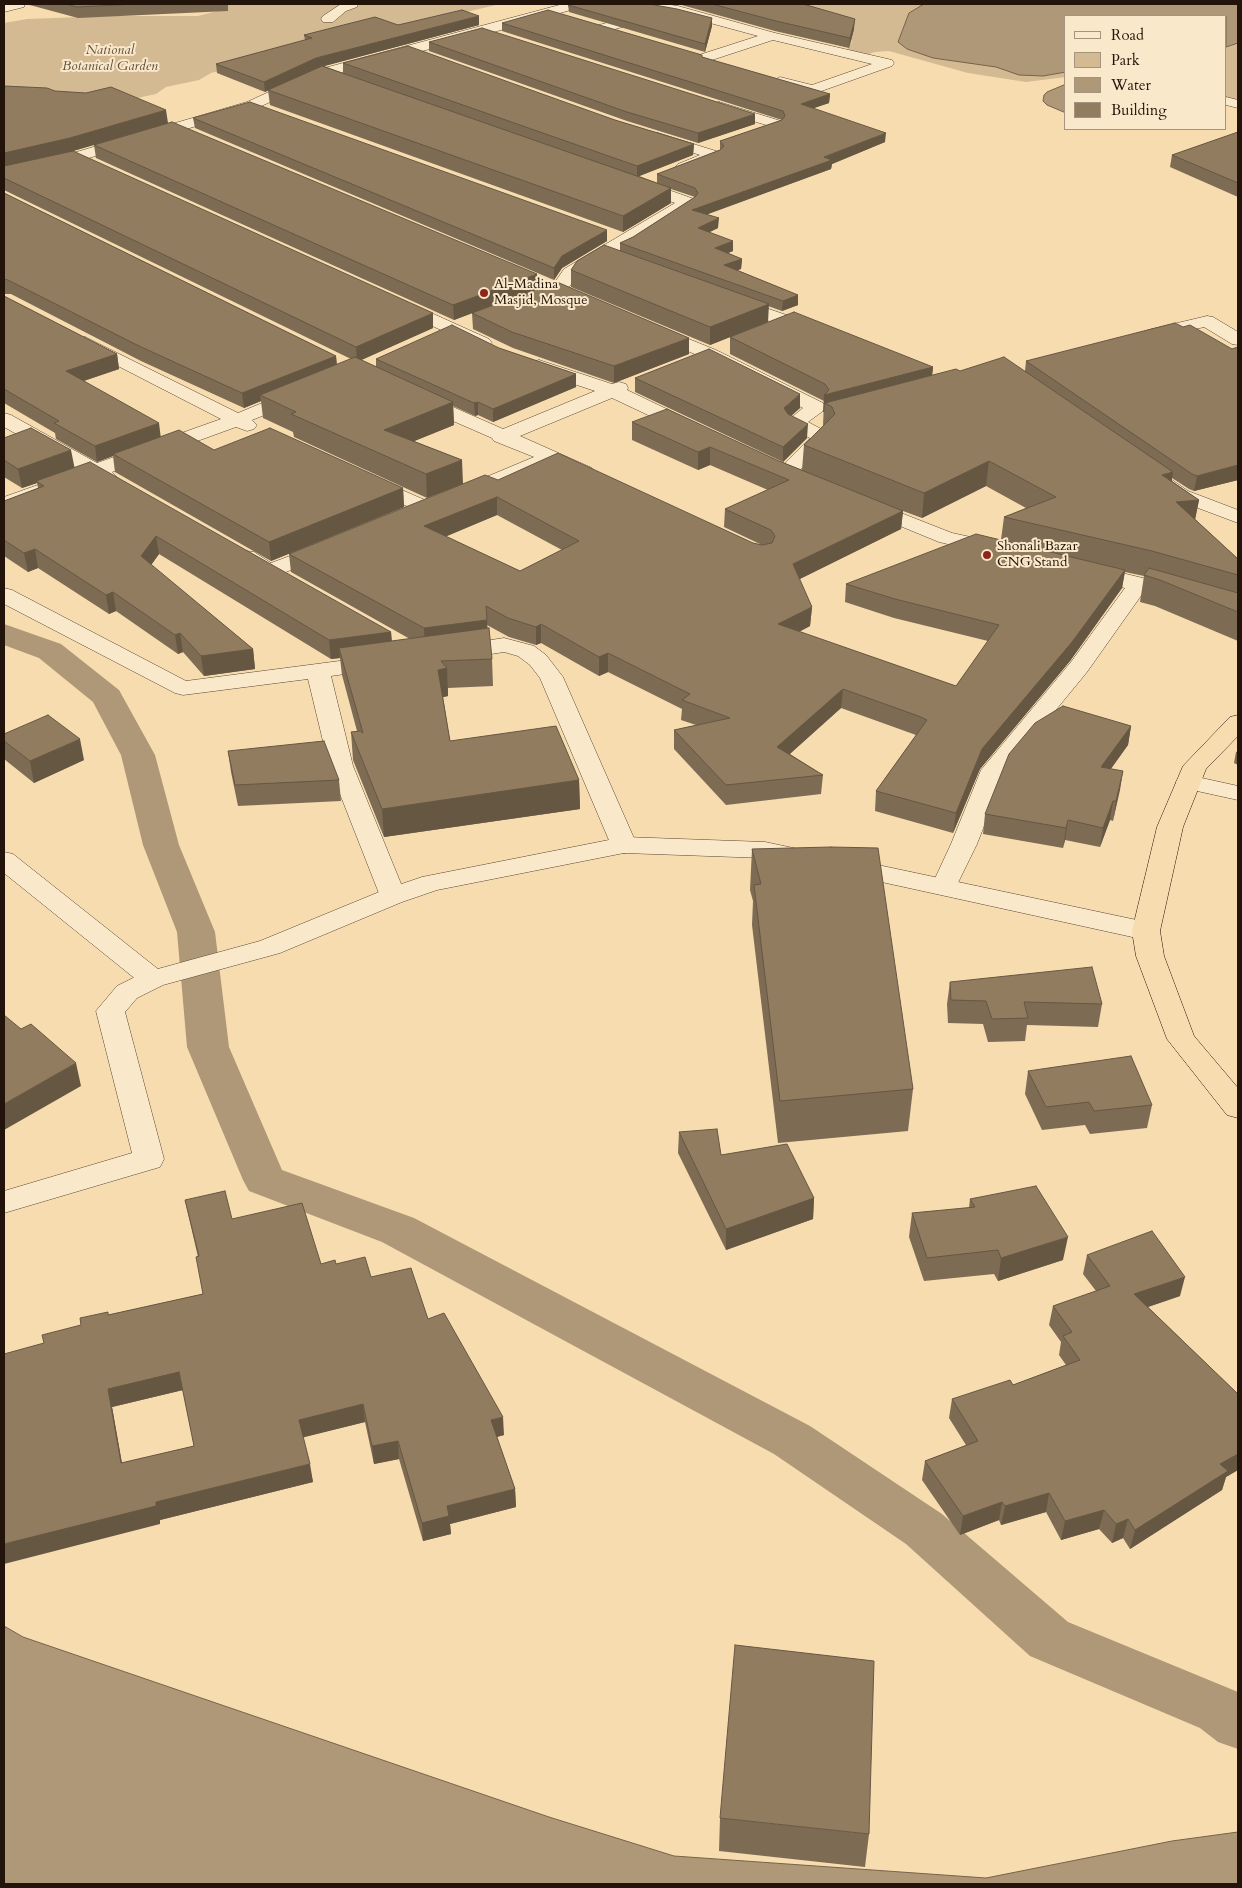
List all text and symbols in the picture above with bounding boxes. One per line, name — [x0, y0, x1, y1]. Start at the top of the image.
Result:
legend — [1064, 15, 1227, 130]
text: Road — [1111, 25, 1144, 45]
park label: National Botanical Garden — [62, 43, 158, 75]
text: Park — [1111, 50, 1140, 70]
text: Water — [1111, 75, 1151, 95]
text: Building — [1111, 100, 1167, 120]
place label: Al-Madina Masjid, Mosque — [494, 277, 588, 310]
marker: Al-Madina Masjid, Mosque — [478, 287, 490, 299]
place label: Shonali Bazar CNG Stand — [997, 539, 1078, 572]
marker: Shonali Bazar CNG Stand — [981, 549, 993, 561]

